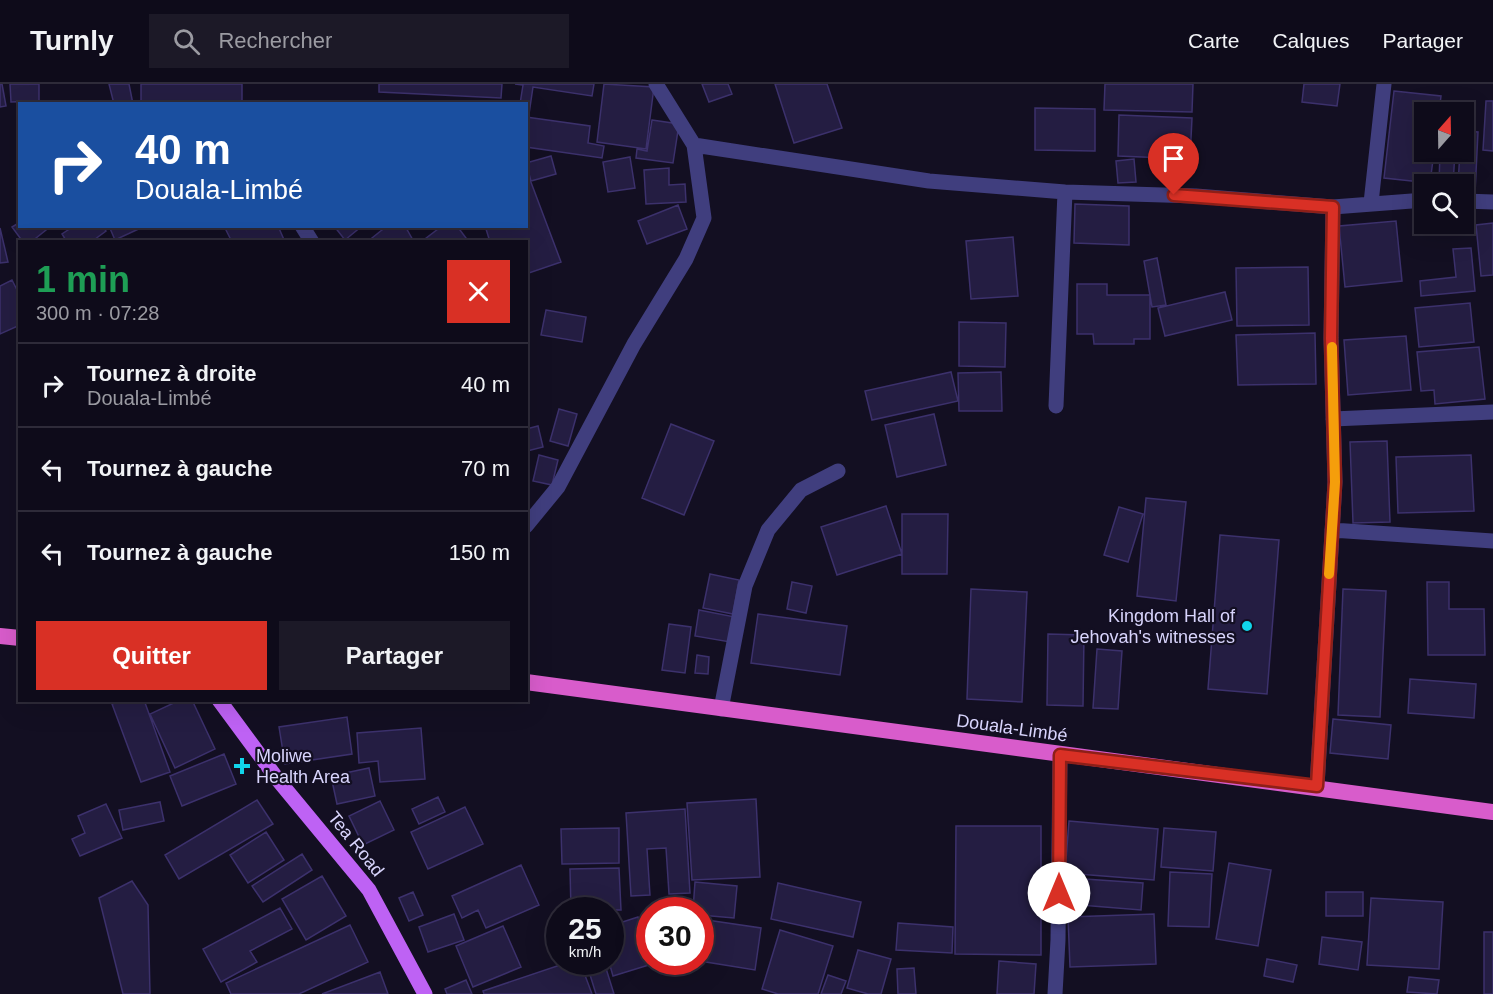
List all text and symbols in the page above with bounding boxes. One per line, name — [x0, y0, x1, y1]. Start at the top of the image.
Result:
search box — [149, 14, 569, 68]
text: Turnly — [30, 25, 113, 56]
icon: search — [170, 25, 203, 58]
text: Rechercher — [218, 28, 332, 53]
text: Carte — [1188, 29, 1239, 52]
text: Calques — [1272, 29, 1349, 52]
text: Partager — [1382, 29, 1463, 52]
north arrow — [1414, 102, 1474, 162]
map controls — [1414, 102, 1474, 234]
icon: right — [36, 126, 114, 204]
text: 40 m — [135, 126, 231, 173]
pin — [1148, 133, 1199, 195]
icon: arrive — [1157, 142, 1190, 175]
button: search — [1414, 174, 1474, 234]
text: Douala-Limbé — [135, 175, 303, 205]
text: 1 min — [36, 259, 130, 300]
button: close — [447, 260, 510, 323]
text: 300 m · 07:28 — [36, 302, 159, 324]
text: Tournez à droite — [87, 361, 257, 386]
icon: right — [36, 369, 69, 402]
text: 40 m — [461, 372, 510, 397]
text: Douala-Limbé — [87, 387, 212, 409]
icon: left — [36, 453, 69, 486]
text: Tournez à gauche — [87, 456, 272, 481]
text: 70 m — [461, 456, 510, 481]
icon: left — [36, 537, 69, 570]
text: Tournez à gauche — [87, 540, 272, 565]
text: 150 m — [449, 540, 510, 565]
place label: Kingdom Hall of Jehovah's witnesses — [1070, 606, 1236, 647]
marker: Kingdom Hall of Jehovah's witnesses — [1240, 619, 1254, 633]
button: Quitter — [36, 621, 267, 690]
button: Partager — [279, 621, 510, 690]
street label: Douala-Limbé — [955, 710, 1069, 746]
place label: Moliwe Health Area — [256, 746, 351, 787]
marker: Moliwe Health Area — [233, 757, 251, 775]
street label: Tea Road — [324, 808, 388, 880]
position arrow — [1027, 861, 1091, 925]
speed limit sign: 30 — [636, 897, 714, 975]
text: 25 — [568, 912, 602, 945]
text: km/h — [569, 943, 601, 960]

